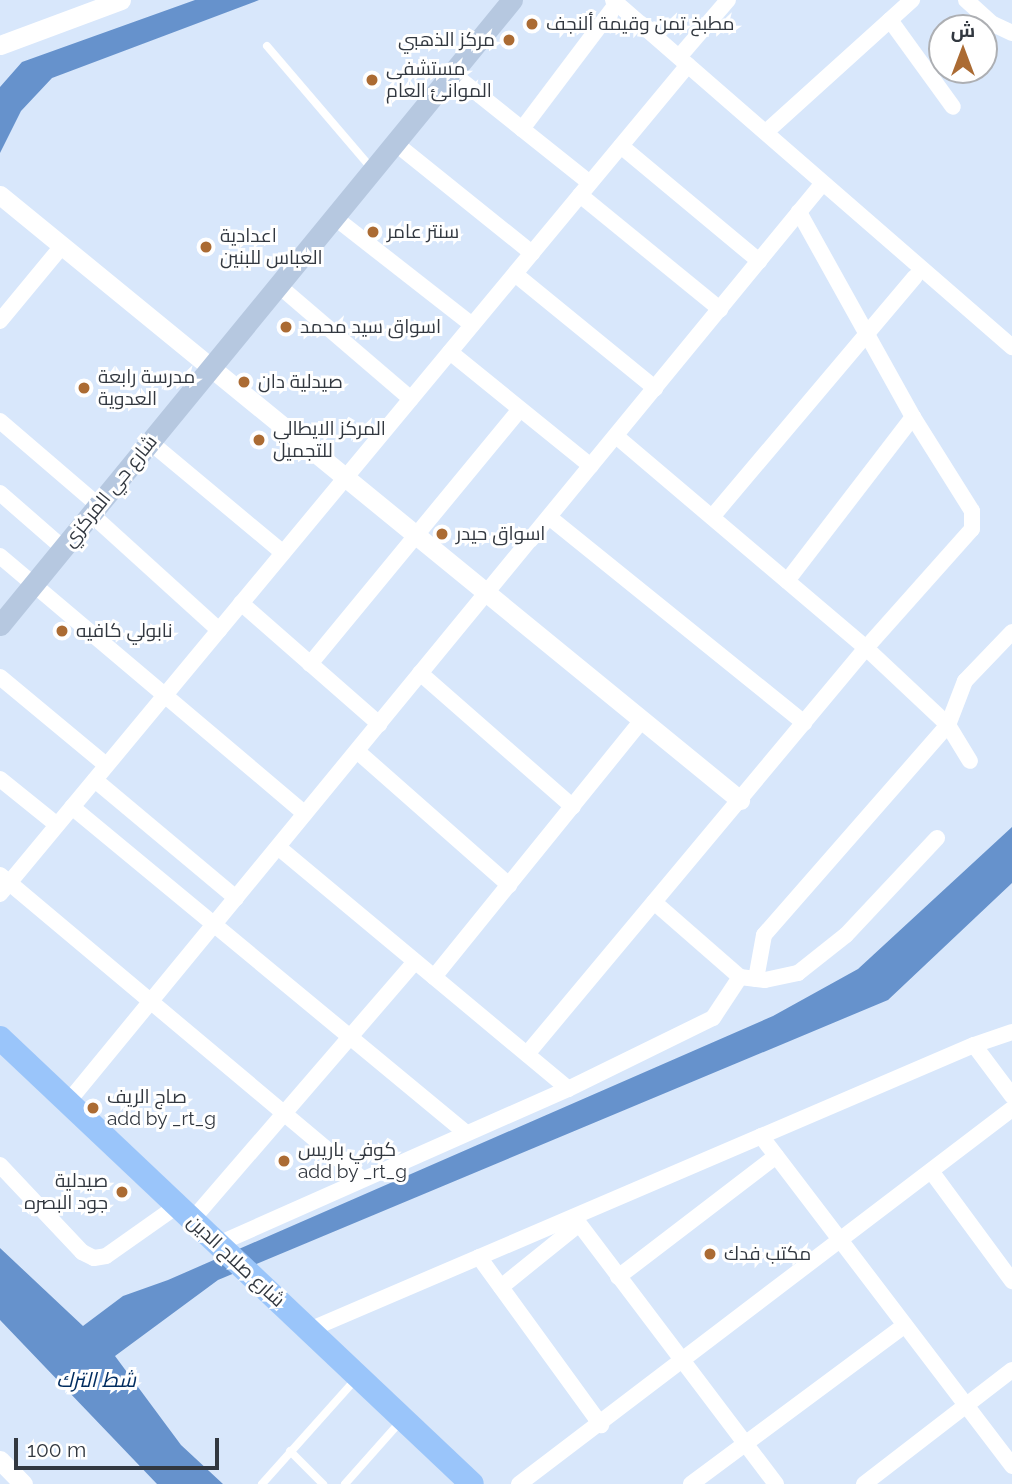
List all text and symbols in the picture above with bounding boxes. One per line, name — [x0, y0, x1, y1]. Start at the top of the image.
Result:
place label: مطبخ تمن وقيمة ألنجف — [546, 13, 734, 35]
north arrow — [928, 14, 998, 84]
marker: مطبخ تمن وقيمة ألنجف — [524, 16, 540, 32]
text: ش — [951, 19, 975, 41]
place label: مركز الذهبي — [398, 29, 495, 51]
marker: مركز الذهبي — [501, 32, 517, 48]
place label: مستشفى الموانئ العام — [386, 58, 492, 102]
marker: مستشفى الموانئ العام — [364, 72, 380, 88]
place label: سنتر عامر — [387, 221, 459, 243]
marker: سنتر عامر — [365, 224, 381, 240]
place label: اعدادية العباس للبنين — [220, 225, 323, 269]
marker: اعدادية العباس للبنين — [198, 239, 214, 255]
place label: اسواق سيد محمد — [300, 316, 441, 338]
marker: اسواق سيد محمد — [278, 319, 294, 335]
place label: مدرسة رابعة العدوية — [98, 366, 195, 410]
place label: صيدلية دان — [258, 371, 343, 393]
marker: صيدلية دان — [236, 374, 252, 390]
marker: مدرسة رابعة العدوية — [76, 380, 92, 396]
place label: المركز الايطالي للتجميل — [273, 418, 386, 462]
street label: شارع حي المركزي — [58, 430, 162, 552]
marker: المركز الايطالي للتجميل — [251, 432, 267, 448]
place label: اسواق حيدر — [456, 523, 545, 545]
marker: اسواق حيدر — [434, 526, 450, 542]
place label: نابولي كافيه — [76, 620, 173, 642]
marker: نابولي كافيه — [54, 623, 70, 639]
place label: صاج الريف add by _rt_g — [107, 1086, 217, 1130]
marker: صاج الريف add by _rt_g — [85, 1100, 101, 1116]
place label: كوفي باريس add by _rt_g — [298, 1139, 408, 1183]
marker: كوفي باريس add by _rt_g — [276, 1153, 292, 1169]
place label: صيدلية جود البصره — [24, 1170, 108, 1214]
marker: صيدلية جود البصره — [114, 1184, 130, 1200]
street label: شارع صلاح الدين — [183, 1210, 289, 1312]
place label: مكتب فدك — [724, 1243, 811, 1265]
marker: مكتب فدك — [702, 1246, 718, 1262]
water label: شط الترك — [56, 1367, 136, 1393]
scale bar — [18, 1424, 222, 1468]
text: 100 m — [27, 1437, 86, 1462]

